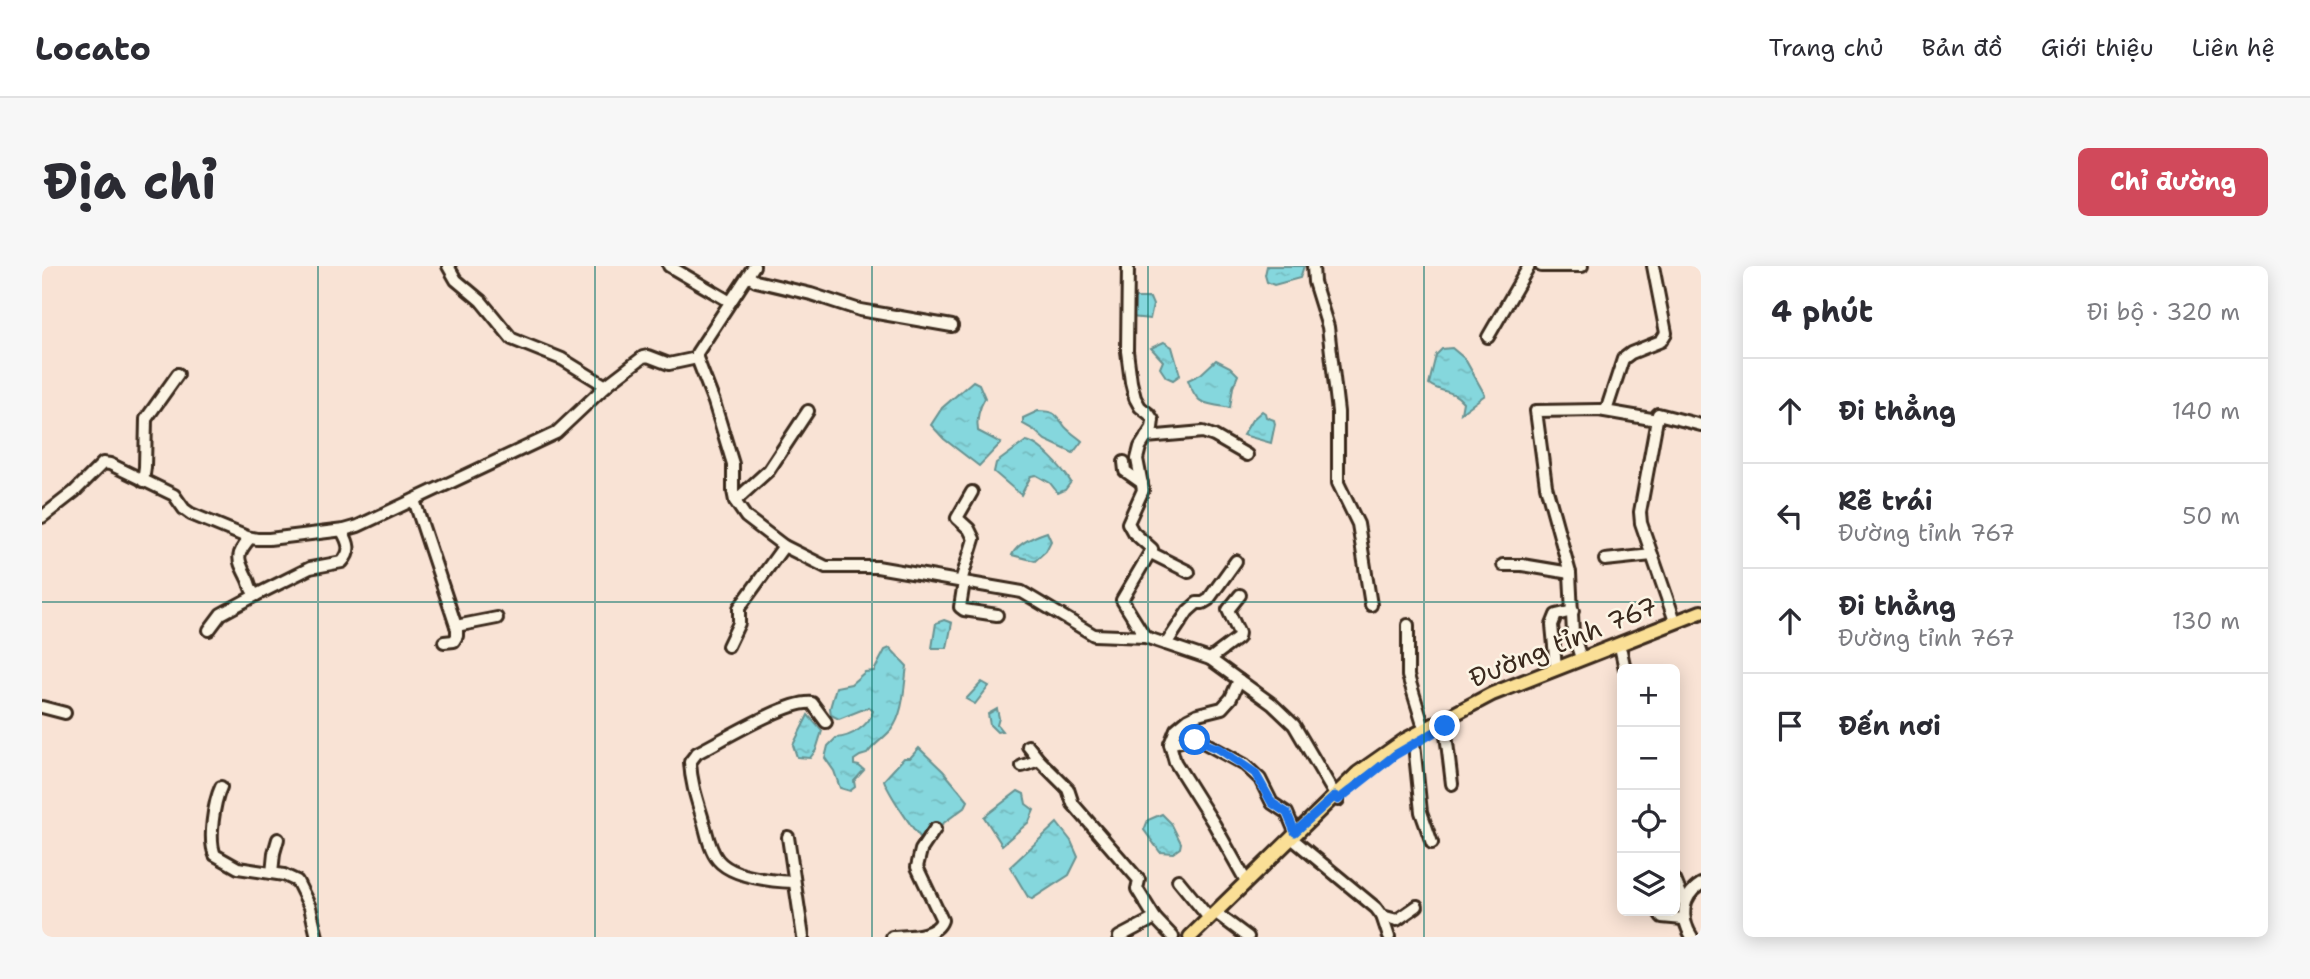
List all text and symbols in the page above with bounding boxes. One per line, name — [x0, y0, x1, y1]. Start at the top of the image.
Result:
text: Locato — [35, 26, 151, 71]
text: Trang chủ — [1769, 32, 1884, 64]
text: Bản đồ — [1922, 32, 2003, 64]
text: Giới thiệu — [2041, 32, 2154, 64]
text: Liên hệ — [2192, 32, 2275, 64]
button: Chỉ đường — [2078, 148, 2268, 216]
text: Địa chỉ — [42, 149, 216, 215]
text: 4 phút — [1771, 291, 1873, 332]
text: Đi bộ · 320 m — [2087, 297, 2240, 327]
icon: ahead — [1771, 392, 1809, 430]
text: Đi thẳng — [1838, 393, 1956, 428]
text: 140 m — [2172, 396, 2240, 426]
text: Rẽ trái — [1838, 483, 1933, 518]
icon: left — [1771, 497, 1809, 535]
text: 50 m — [2182, 501, 2240, 531]
text: Đường tỉnh 767 — [1838, 518, 2015, 548]
street label: Đường tỉnh 767 — [1464, 588, 1662, 695]
text: Đi thẳng — [1838, 588, 1956, 623]
icon: ahead — [1771, 602, 1809, 640]
text: 130 m — [2172, 606, 2240, 636]
text: Đường tỉnh 767 — [1838, 623, 2015, 653]
map controls — [1617, 664, 1680, 916]
button: + — [1617, 664, 1680, 727]
icon: arrive — [1771, 707, 1809, 745]
text: Đến nơi — [1838, 708, 1941, 743]
route end — [1429, 710, 1460, 741]
route start — [1179, 724, 1210, 755]
button: − — [1617, 727, 1680, 790]
button: locate — [1617, 790, 1680, 853]
button: layers — [1617, 853, 1680, 916]

